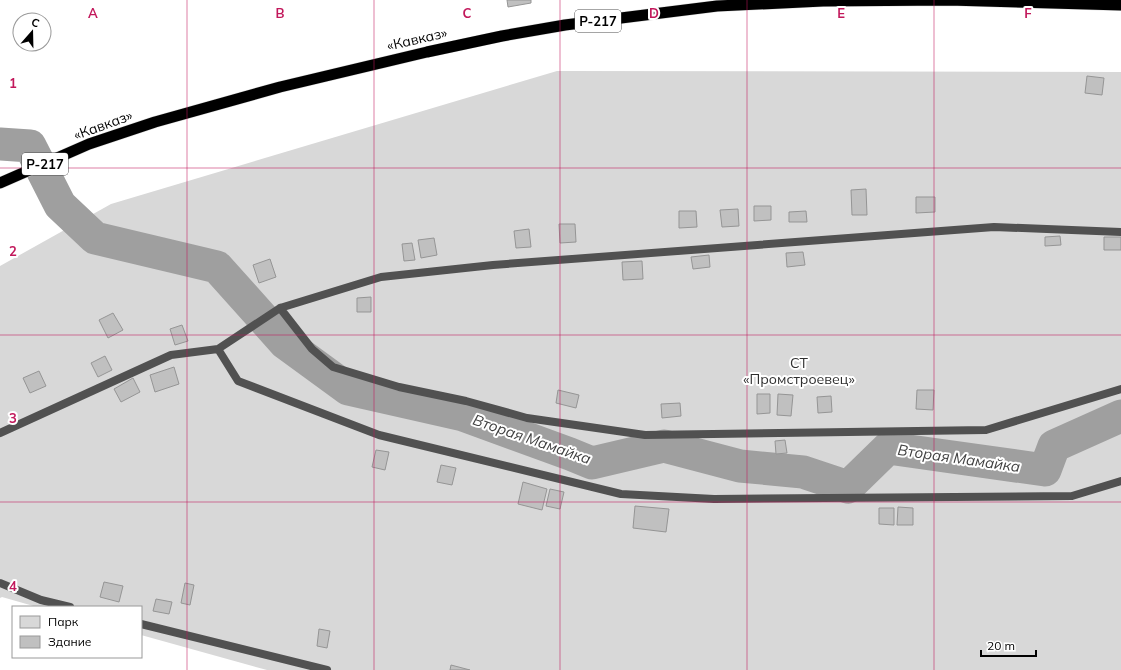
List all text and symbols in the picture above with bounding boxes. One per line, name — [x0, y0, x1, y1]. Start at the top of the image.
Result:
text: A — [88, 5, 98, 21]
text: B — [276, 5, 285, 21]
text: C — [463, 5, 472, 21]
text: D — [649, 5, 659, 21]
text: E — [837, 5, 845, 21]
text: F — [1024, 5, 1032, 21]
road number: Р-217 — [575, 10, 621, 32]
north arrow — [12, 12, 52, 52]
text: С — [29, 15, 42, 31]
street label: «Кавказ» — [385, 23, 449, 55]
text: 1 — [9, 75, 17, 91]
street label: «Кавказ» — [71, 106, 135, 144]
road number: Р-217 — [22, 153, 68, 175]
text: 2 — [9, 243, 17, 259]
park label: СТ «Промстроевец» — [743, 354, 855, 388]
text: 3 — [9, 410, 17, 426]
water label: Вторая Мамайка — [470, 410, 594, 468]
water label: Вторая Мамайка — [896, 440, 1022, 476]
text: 4 — [9, 578, 17, 594]
legend — [12, 606, 142, 658]
text: Парк — [48, 614, 79, 629]
scale bar — [981, 632, 1036, 658]
text: Здание — [48, 634, 92, 649]
text: 20 m — [987, 638, 1015, 653]

